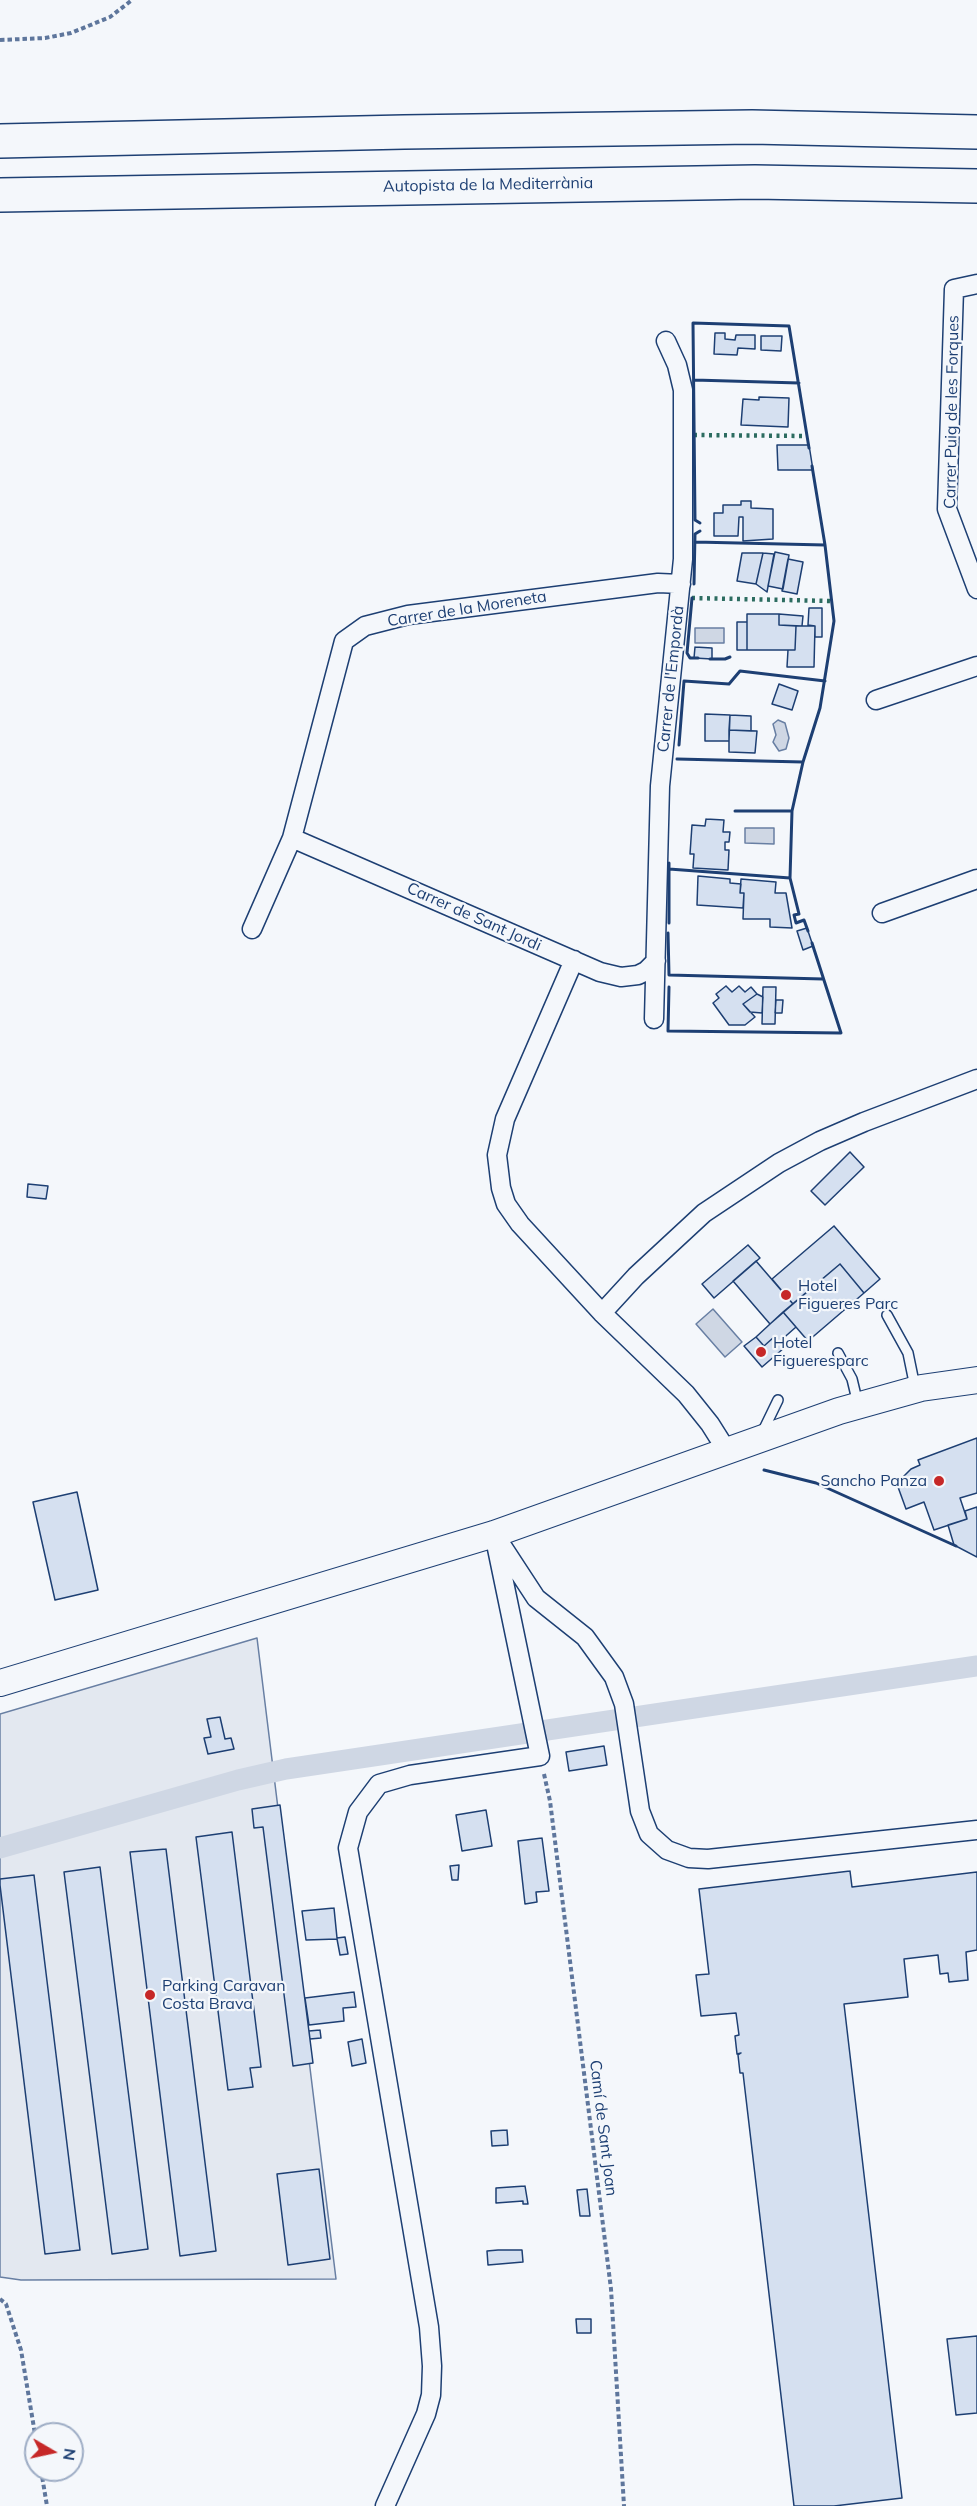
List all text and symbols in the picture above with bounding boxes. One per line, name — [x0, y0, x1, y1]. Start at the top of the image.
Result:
street label: Autopista de la Mediterrània — [383, 174, 593, 196]
street label: Carrer Puig de les Forques — [941, 315, 963, 509]
street label: Carrer de la Moreneta — [386, 587, 548, 631]
street label: Carrer de l'Empordà — [654, 605, 688, 753]
street label: Carrer de Sant Jordi — [404, 879, 544, 955]
place label: Hotel Figueres Parc — [798, 1276, 898, 1314]
marker: Hotel Figueres Parc — [779, 1288, 793, 1302]
place label: Hotel Figueresparc — [773, 1333, 869, 1371]
marker: Hotel Figueresparc — [754, 1345, 768, 1359]
place label: Sancho Panza — [821, 1471, 927, 1491]
marker: Sancho Panza — [932, 1474, 946, 1488]
place label: Parking Caravan Costa Brava — [162, 1976, 286, 2014]
marker: Parking Caravan Costa Brava — [143, 1988, 157, 2002]
street label: Camí de Sant Joan — [585, 2059, 621, 2197]
north arrow — [24, 2422, 84, 2482]
text: N — [59, 2447, 81, 2462]

